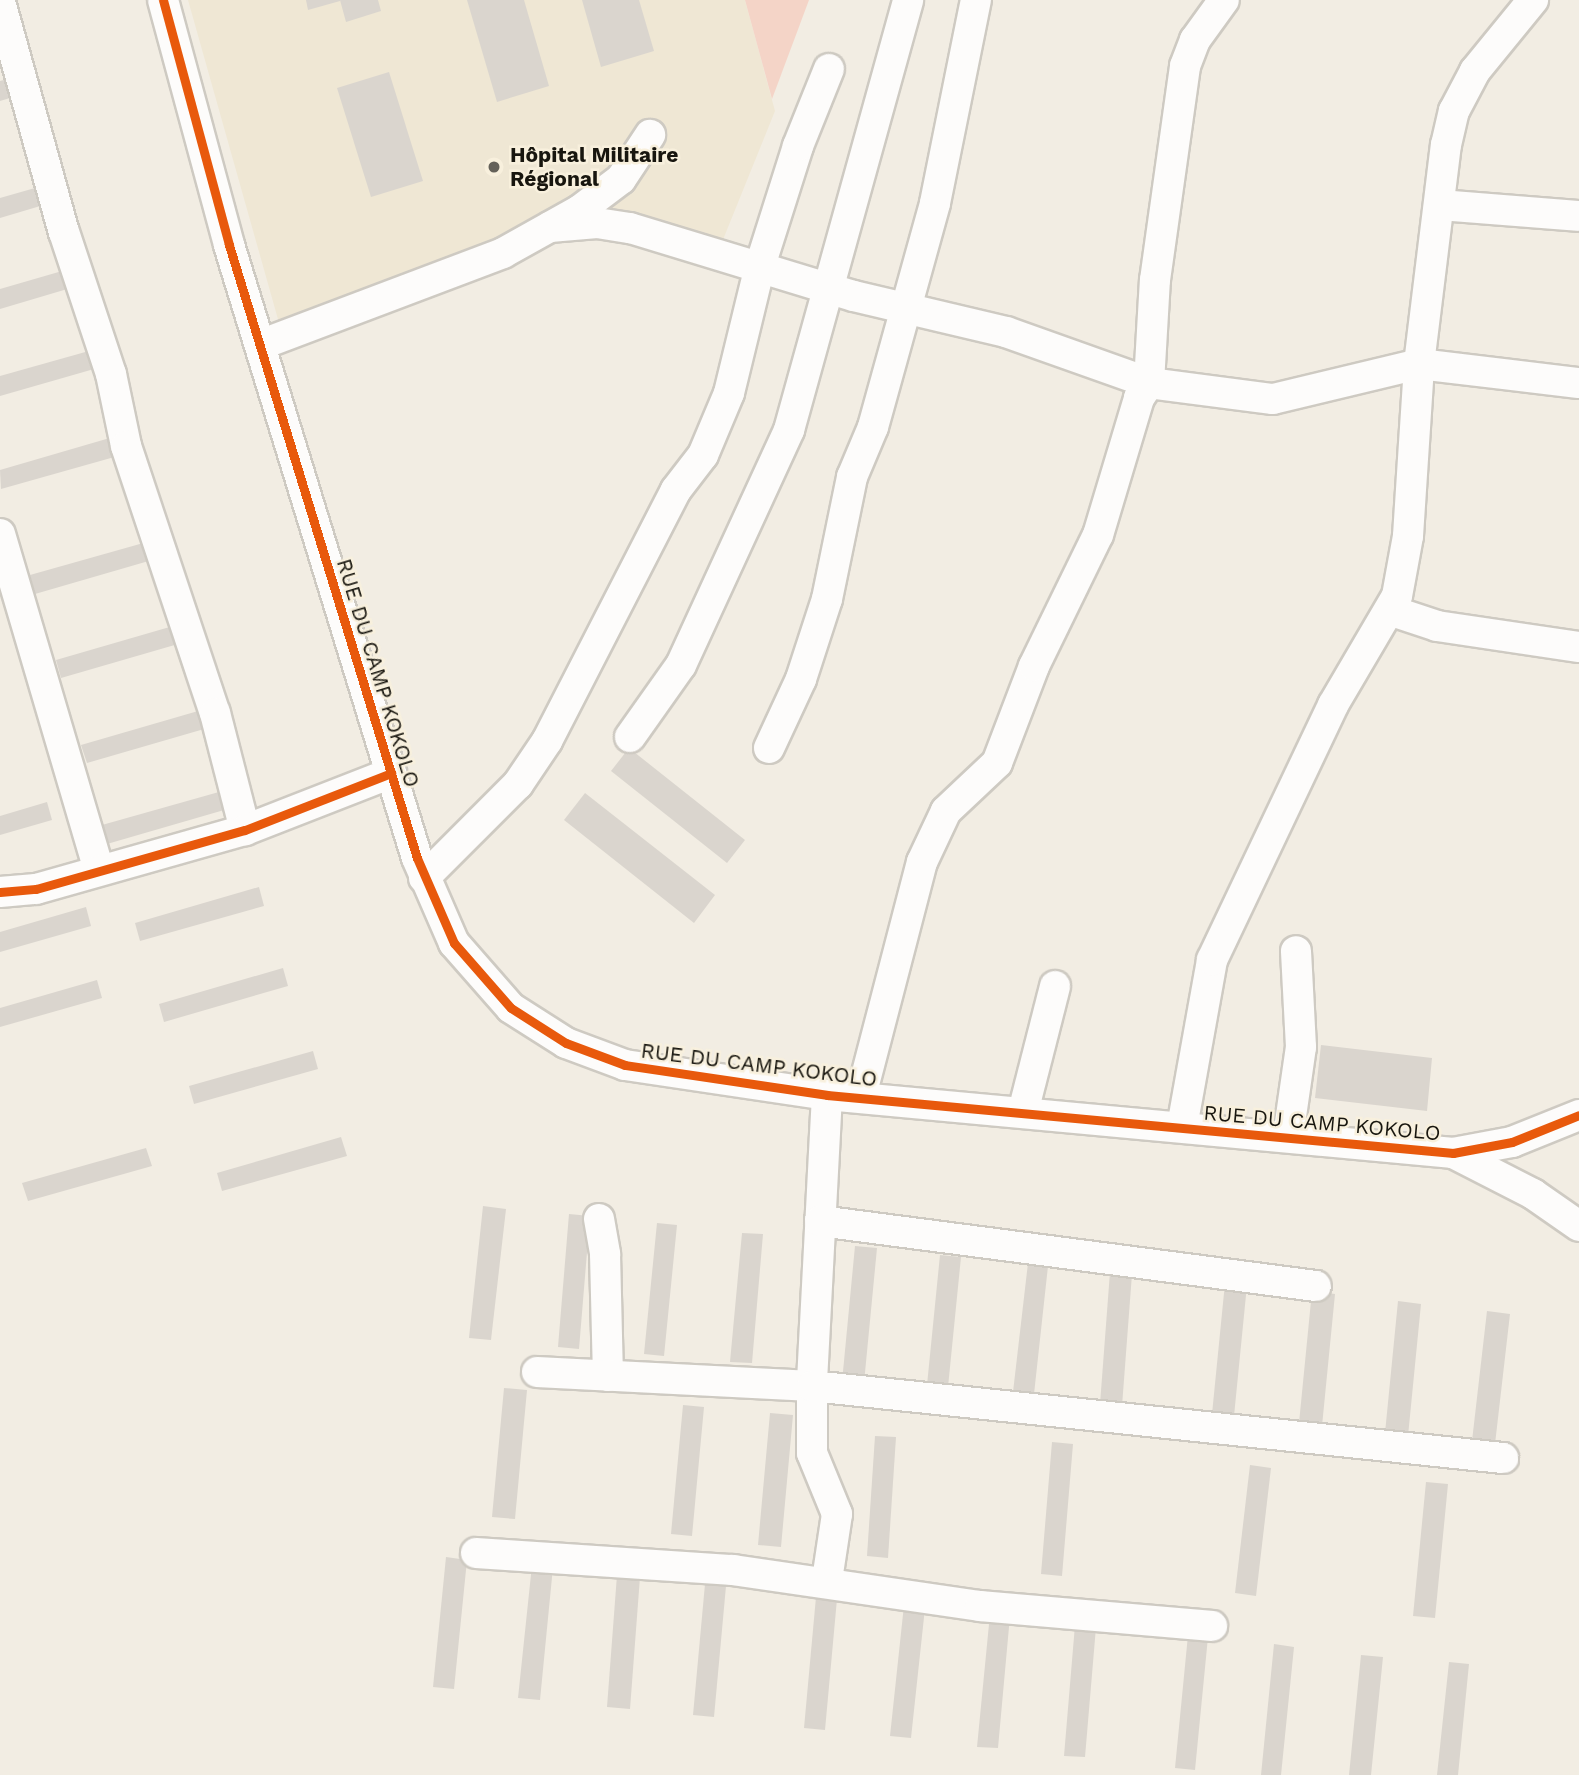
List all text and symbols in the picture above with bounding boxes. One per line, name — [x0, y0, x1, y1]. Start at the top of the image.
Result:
place label: Hôpital Militaire Régional — [510, 142, 679, 192]
marker: Hôpital Militaire Régional — [484, 157, 504, 177]
street label: RUE DU CAMP KOKOLO — [331, 555, 425, 791]
street label: RUE DU CAMP KOKOLO — [639, 1038, 879, 1092]
street label: RUE DU CAMP KOKOLO — [1202, 1100, 1442, 1146]

